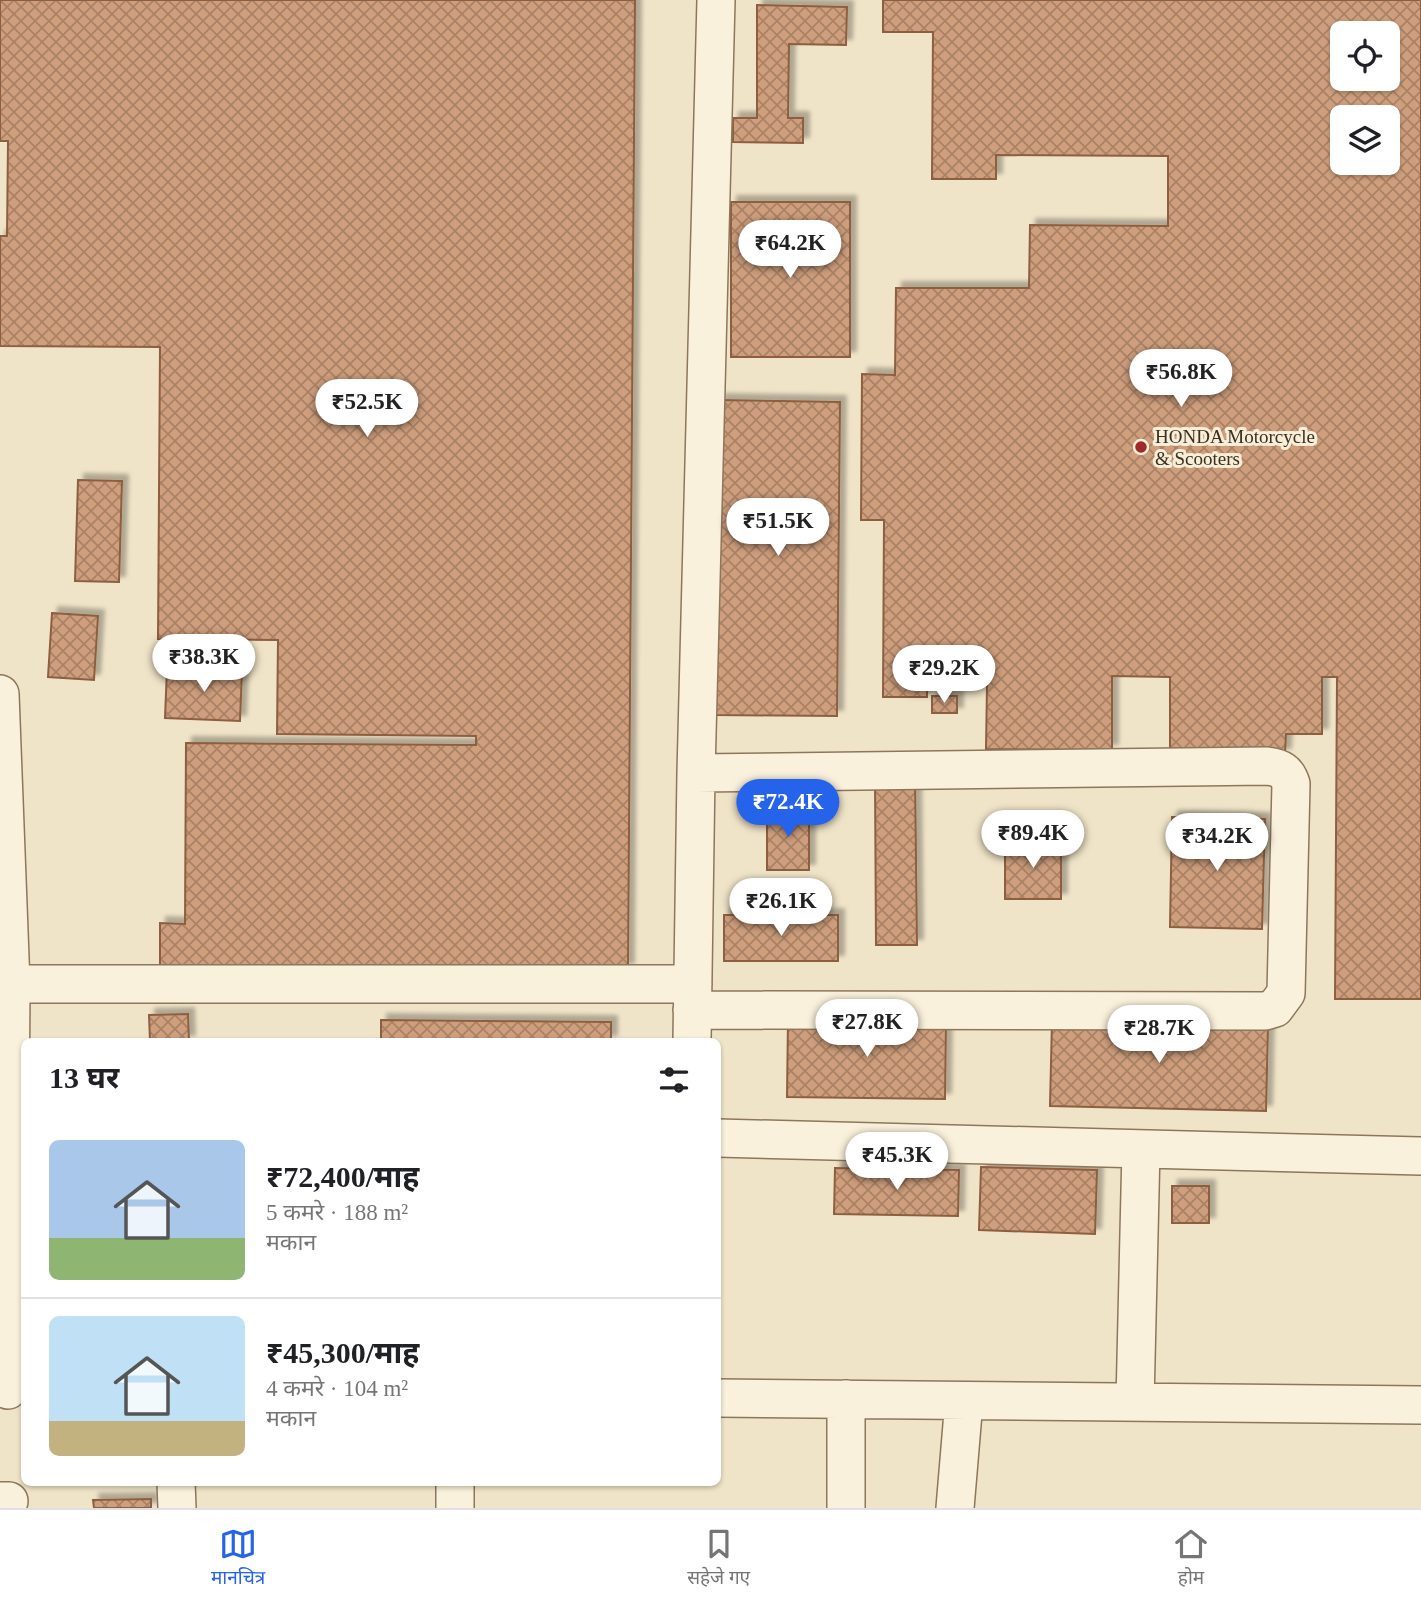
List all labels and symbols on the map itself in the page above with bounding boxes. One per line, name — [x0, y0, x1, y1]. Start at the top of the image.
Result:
pin: ₹64.2K — [733, 220, 847, 280]
pin: ₹56.8K — [1124, 350, 1238, 409]
pin: ₹52.5K — [310, 380, 424, 439]
place label: HONDA Motorcycle & Scooters — [1155, 426, 1315, 469]
marker: HONDA Motorcycle & Scooters — [1133, 439, 1149, 455]
pin: ₹51.5K — [721, 498, 835, 558]
pin: ₹38.3K — [147, 634, 261, 694]
pin: ₹29.2K — [887, 646, 1001, 705]
pin: ₹72.4K — [731, 780, 845, 839]
pin: ₹89.4K — [976, 810, 1090, 870]
pin: ₹34.2K — [1160, 814, 1274, 873]
pin: ₹26.1K — [724, 878, 838, 938]
pin: ₹27.8K — [810, 1000, 924, 1059]
pin: ₹28.7K — [1102, 1006, 1216, 1065]
pin: ₹45.3K — [840, 1132, 954, 1192]

